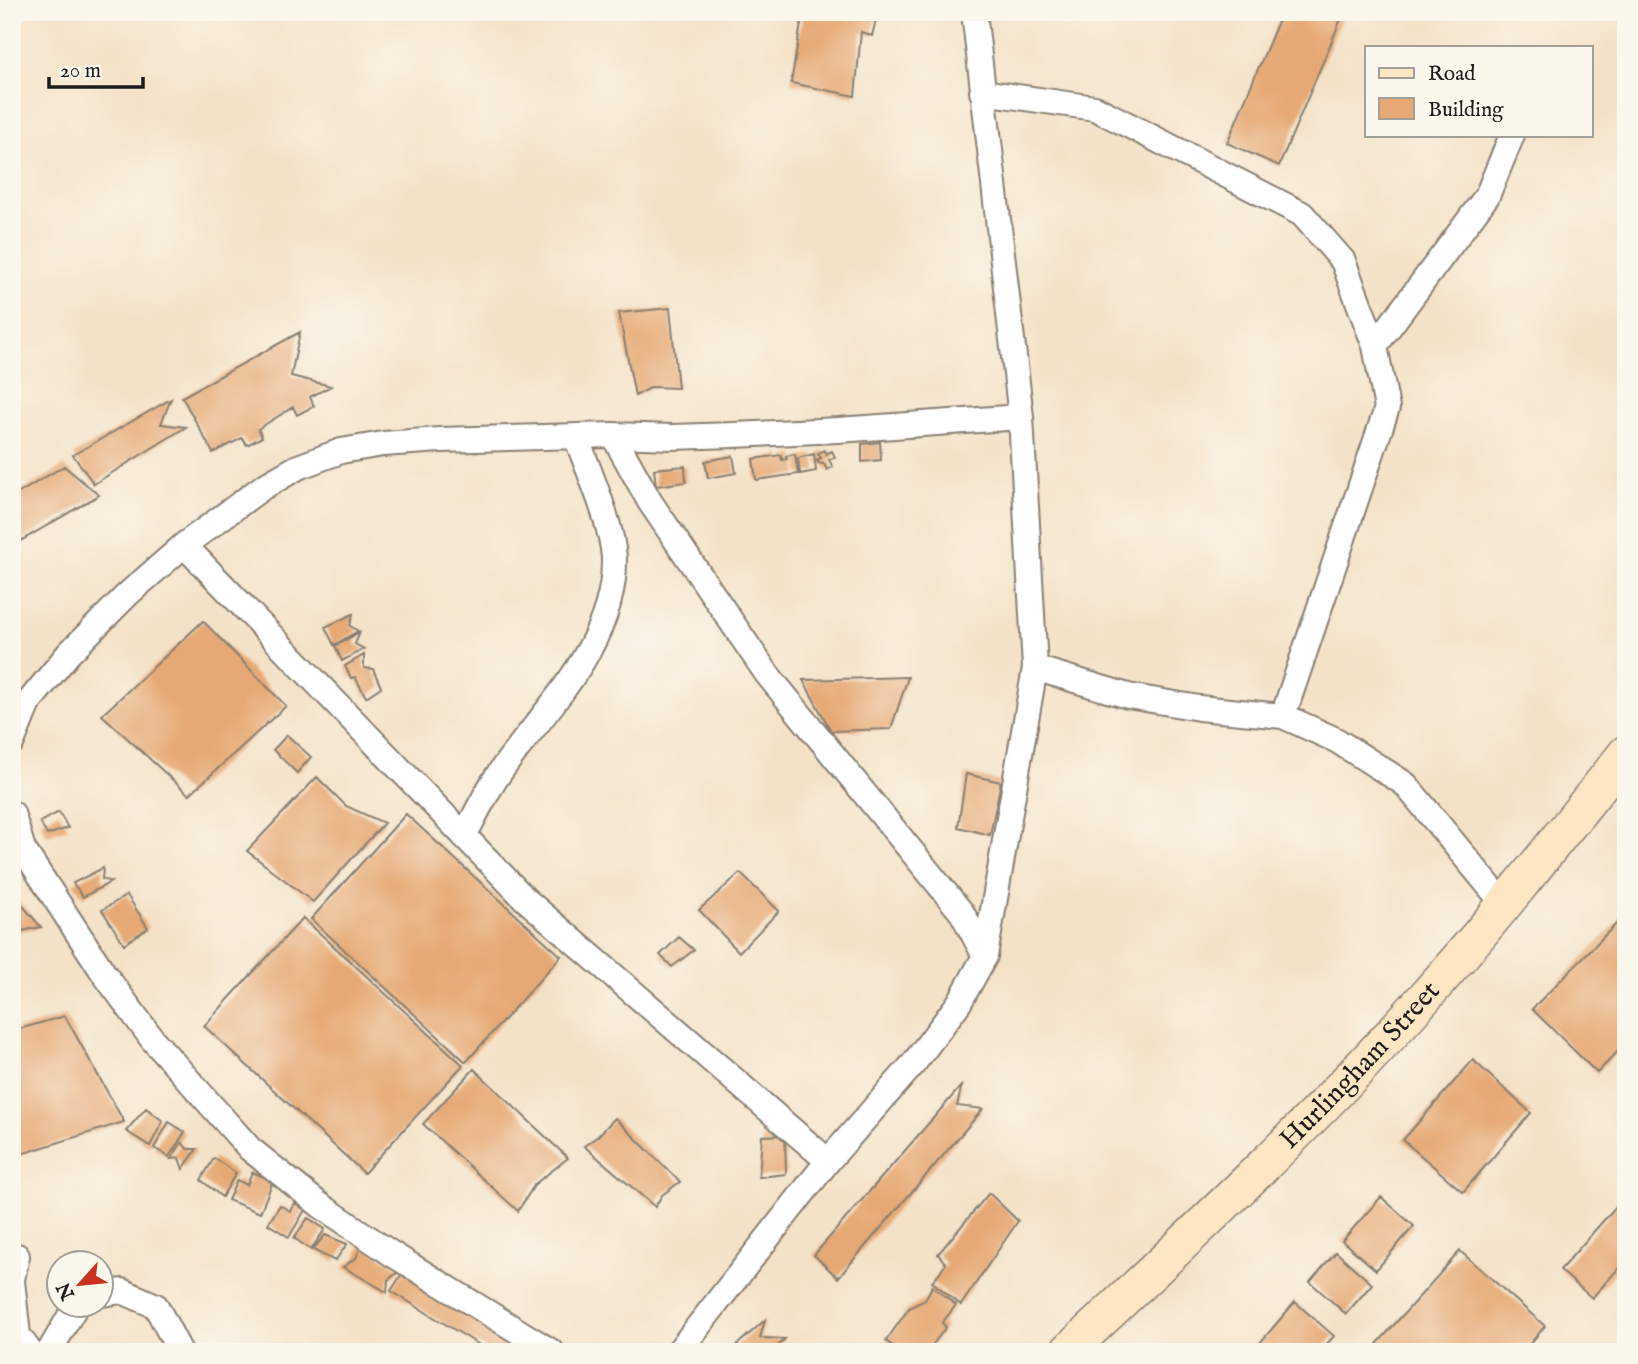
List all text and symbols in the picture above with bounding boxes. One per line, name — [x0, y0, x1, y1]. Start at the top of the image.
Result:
scale bar — [49, 46, 144, 90]
legend — [1365, 46, 1592, 136]
text: 20 m — [60, 58, 101, 85]
text: Road — [1428, 61, 1476, 88]
text: Building — [1428, 97, 1504, 124]
street label: Hurlingham Street — [1272, 974, 1448, 1157]
north arrow — [46, 1248, 116, 1318]
text: N — [52, 1278, 82, 1304]

